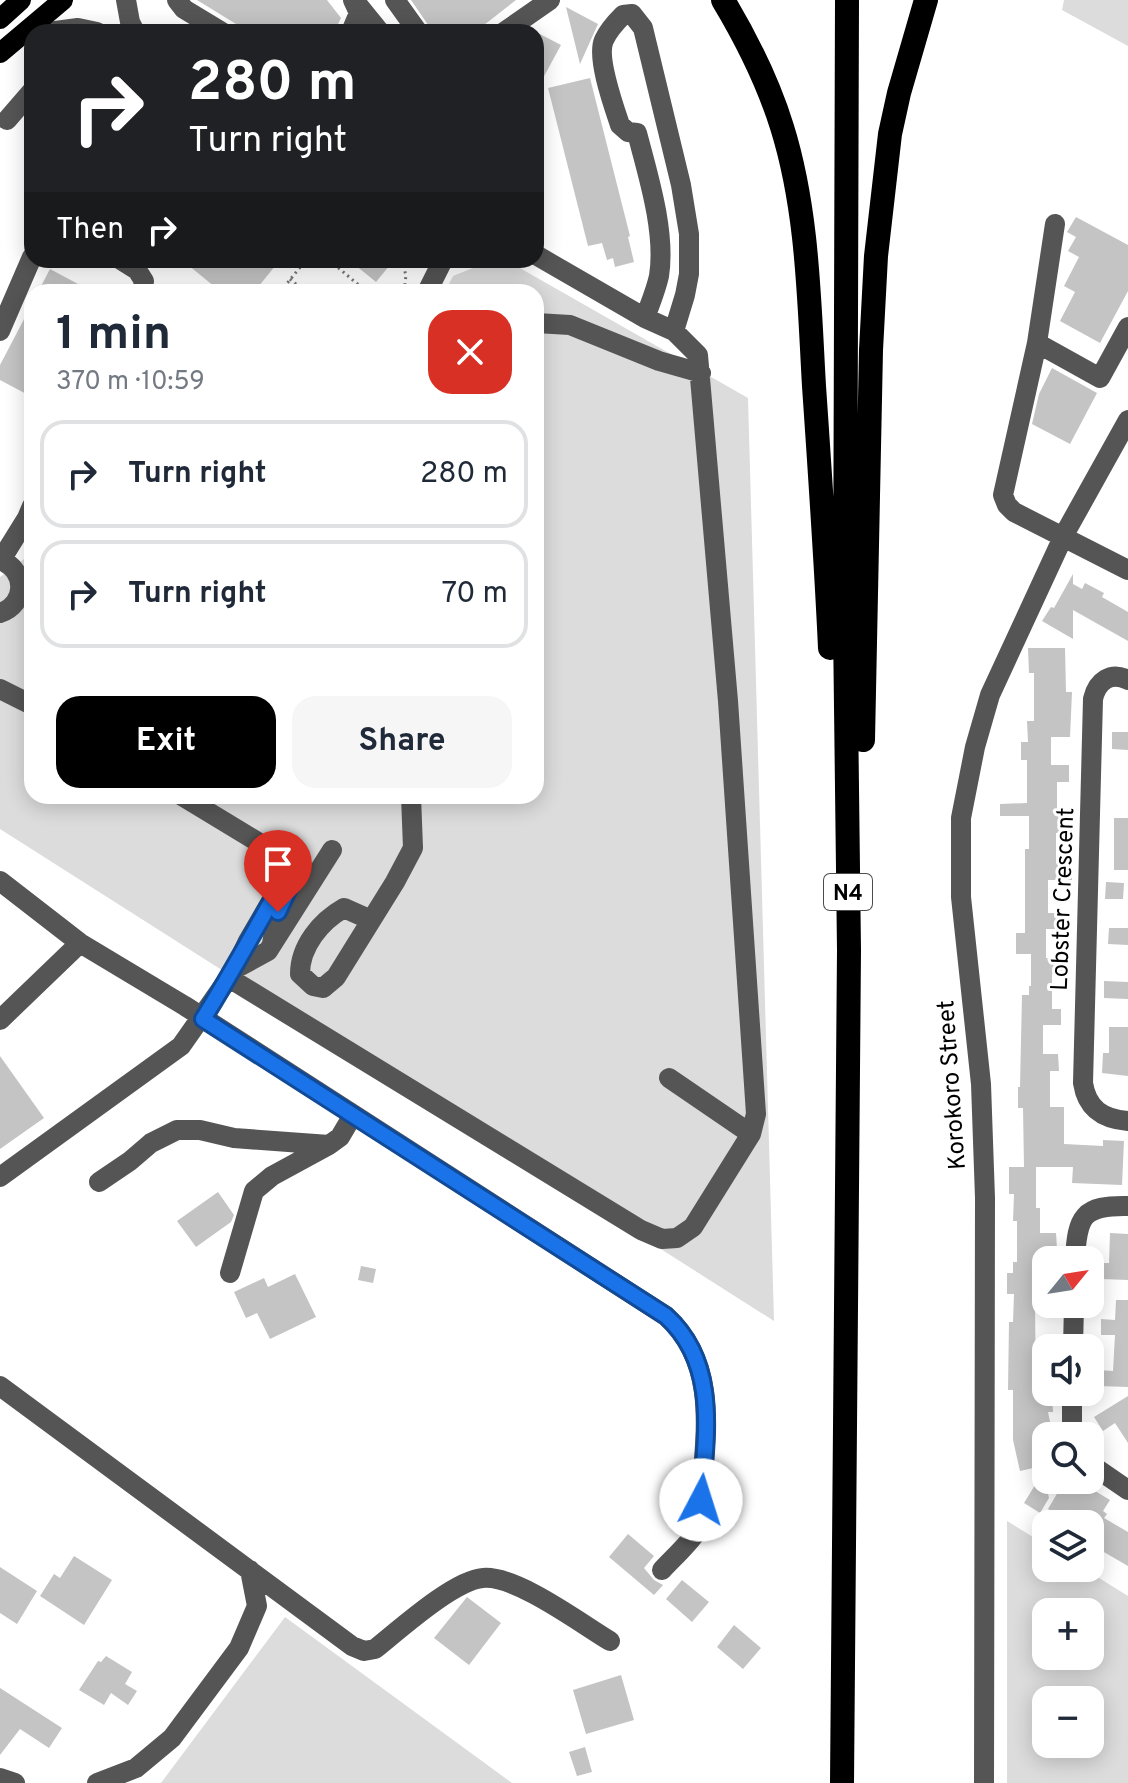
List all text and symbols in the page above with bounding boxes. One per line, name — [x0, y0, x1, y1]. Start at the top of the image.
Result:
text: 280 m — [188, 50, 356, 120]
icon: right — [56, 56, 160, 160]
text: Turn right — [188, 119, 347, 165]
icon: right — [140, 208, 184, 252]
text: Then — [56, 212, 124, 249]
text: 1 min — [56, 306, 171, 366]
button: close — [428, 310, 512, 394]
text: 370 m · 10:59 — [56, 366, 205, 399]
icon: right — [60, 452, 104, 496]
text: Turn right — [128, 456, 266, 493]
text: 280 m — [420, 456, 508, 493]
icon: right — [60, 572, 104, 616]
text: Turn right — [128, 576, 266, 613]
text: 70 m — [442, 576, 508, 613]
button: Exit — [56, 696, 276, 788]
button: Share — [292, 696, 512, 788]
street label: Lobster Crescent — [1046, 807, 1082, 991]
pin — [244, 830, 312, 912]
icon: arrive — [256, 842, 300, 886]
road number: N4 — [824, 874, 872, 910]
street label: Korokoro Street — [932, 999, 974, 1171]
north arrow — [1032, 1246, 1104, 1318]
map controls — [1032, 1246, 1104, 1758]
button: sound — [1032, 1334, 1104, 1406]
button: search — [1032, 1422, 1104, 1494]
position arrow — [659, 1458, 743, 1542]
button: layers — [1032, 1510, 1104, 1582]
button: + — [1032, 1598, 1104, 1670]
button: − — [1032, 1686, 1104, 1758]

